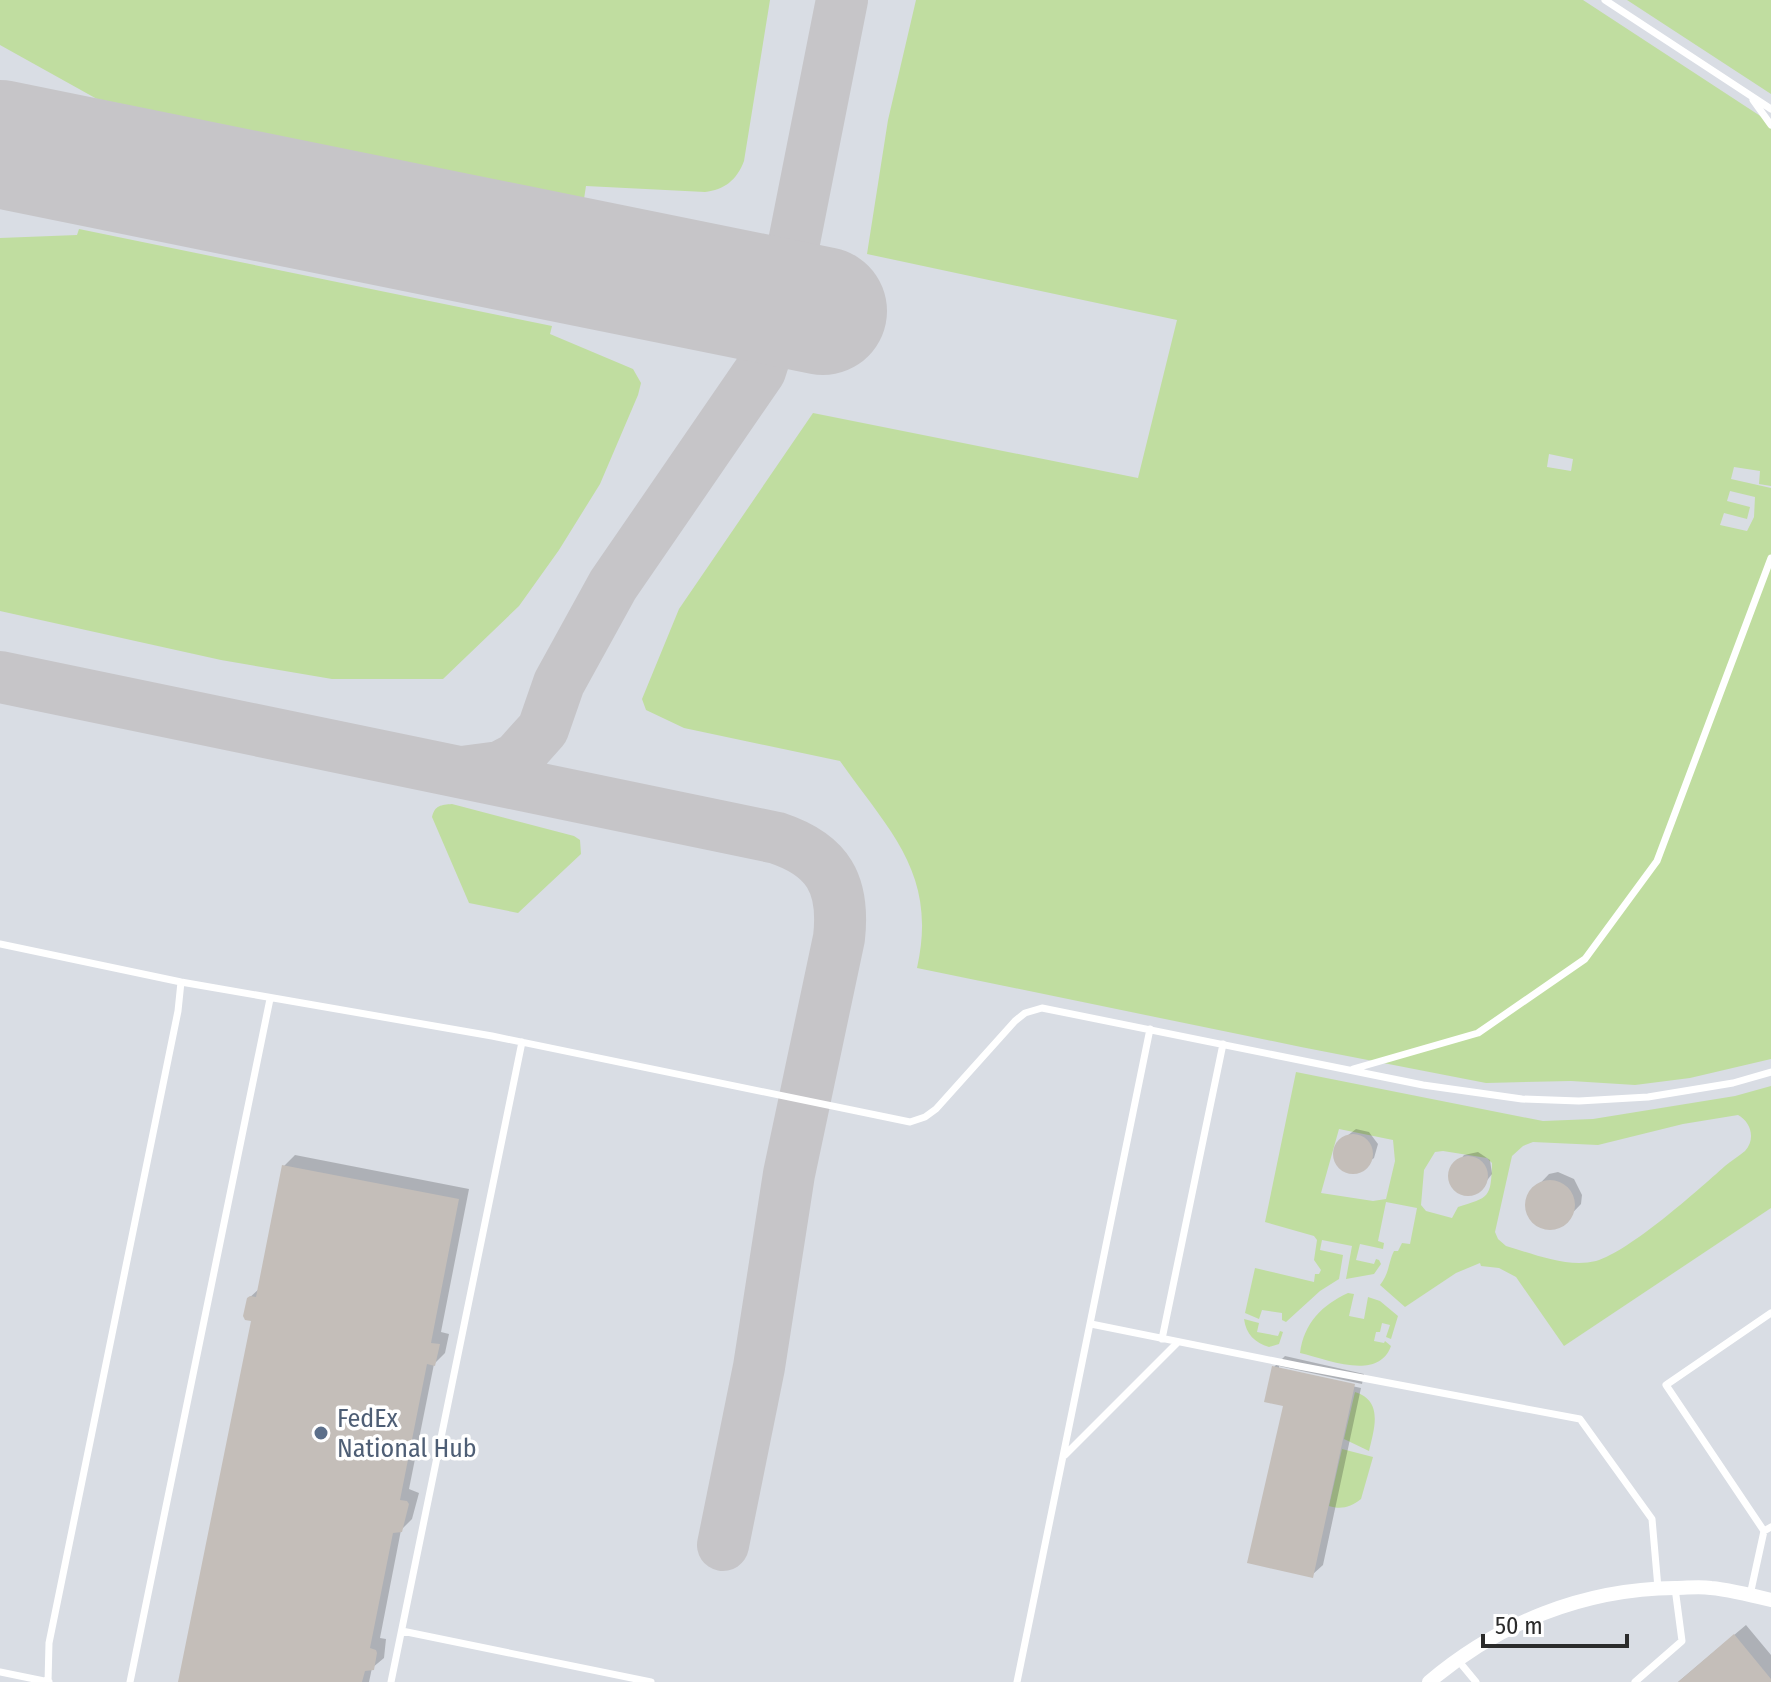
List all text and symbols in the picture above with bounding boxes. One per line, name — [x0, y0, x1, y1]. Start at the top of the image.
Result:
place label: FedEx National Hub — [337, 1403, 477, 1464]
marker: FedEx National Hub — [312, 1424, 330, 1442]
scale bar — [1483, 1598, 1627, 1648]
text: 50 m — [1495, 1612, 1543, 1640]

